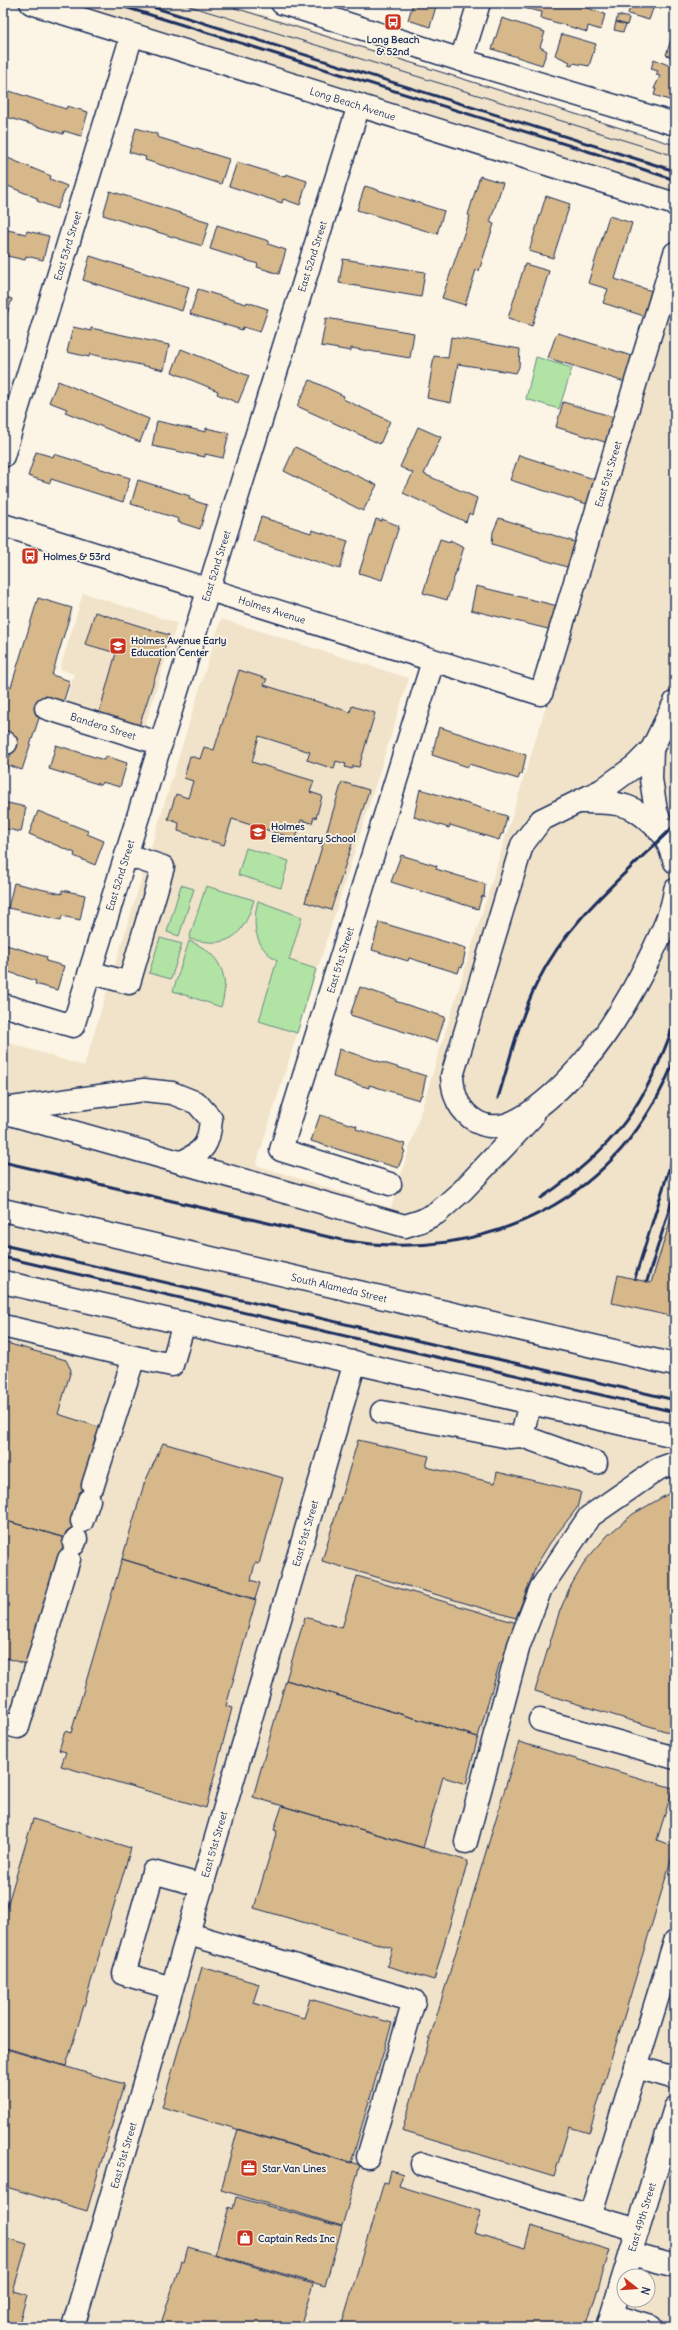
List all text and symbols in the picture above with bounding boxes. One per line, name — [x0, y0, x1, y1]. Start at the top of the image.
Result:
bus stop icon: Long Beach & 52nd — [383, 12, 403, 32]
place label: Long Beach & 52nd — [366, 33, 420, 58]
street label: Long Beach Avenue — [308, 84, 397, 123]
street label: East 53rd Street — [51, 209, 84, 282]
street label: East 52nd Street — [295, 219, 329, 294]
street label: East 51st Street — [592, 439, 624, 509]
street label: East 52nd Street — [199, 528, 233, 603]
bus stop icon: Holmes & 53rd — [20, 546, 40, 566]
place label: Holmes & 53rd — [43, 550, 111, 563]
street label: Holmes Avenue — [237, 593, 307, 626]
place label: Holmes Avenue Early Education Center — [131, 634, 227, 659]
school or university icon: Holmes Avenue Early Education Center — [108, 636, 128, 656]
street label: Bandera Street — [69, 710, 138, 742]
place label: Holmes Elementary School — [271, 820, 356, 845]
school or university icon: Holmes Elementary School — [248, 822, 268, 842]
street label: East 52nd Street — [103, 837, 137, 912]
street label: East 51st Street — [324, 925, 357, 995]
street label: South Alameda Street — [290, 1270, 389, 1305]
street label: East 51st Street — [289, 1498, 321, 1568]
street label: East 51st Street — [198, 1809, 230, 1879]
street label: East 51st Street — [107, 2120, 139, 2190]
office icon: Star Van Lines — [239, 2158, 259, 2178]
place label: Star Van Lines — [262, 2162, 327, 2175]
street label: East 49th Street — [625, 2180, 659, 2253]
shop icon: Captain Reds Inc — [235, 2228, 255, 2248]
place label: Captain Reds Inc — [258, 2232, 335, 2245]
north arrow — [616, 2268, 656, 2308]
text: N — [638, 2285, 653, 2297]

